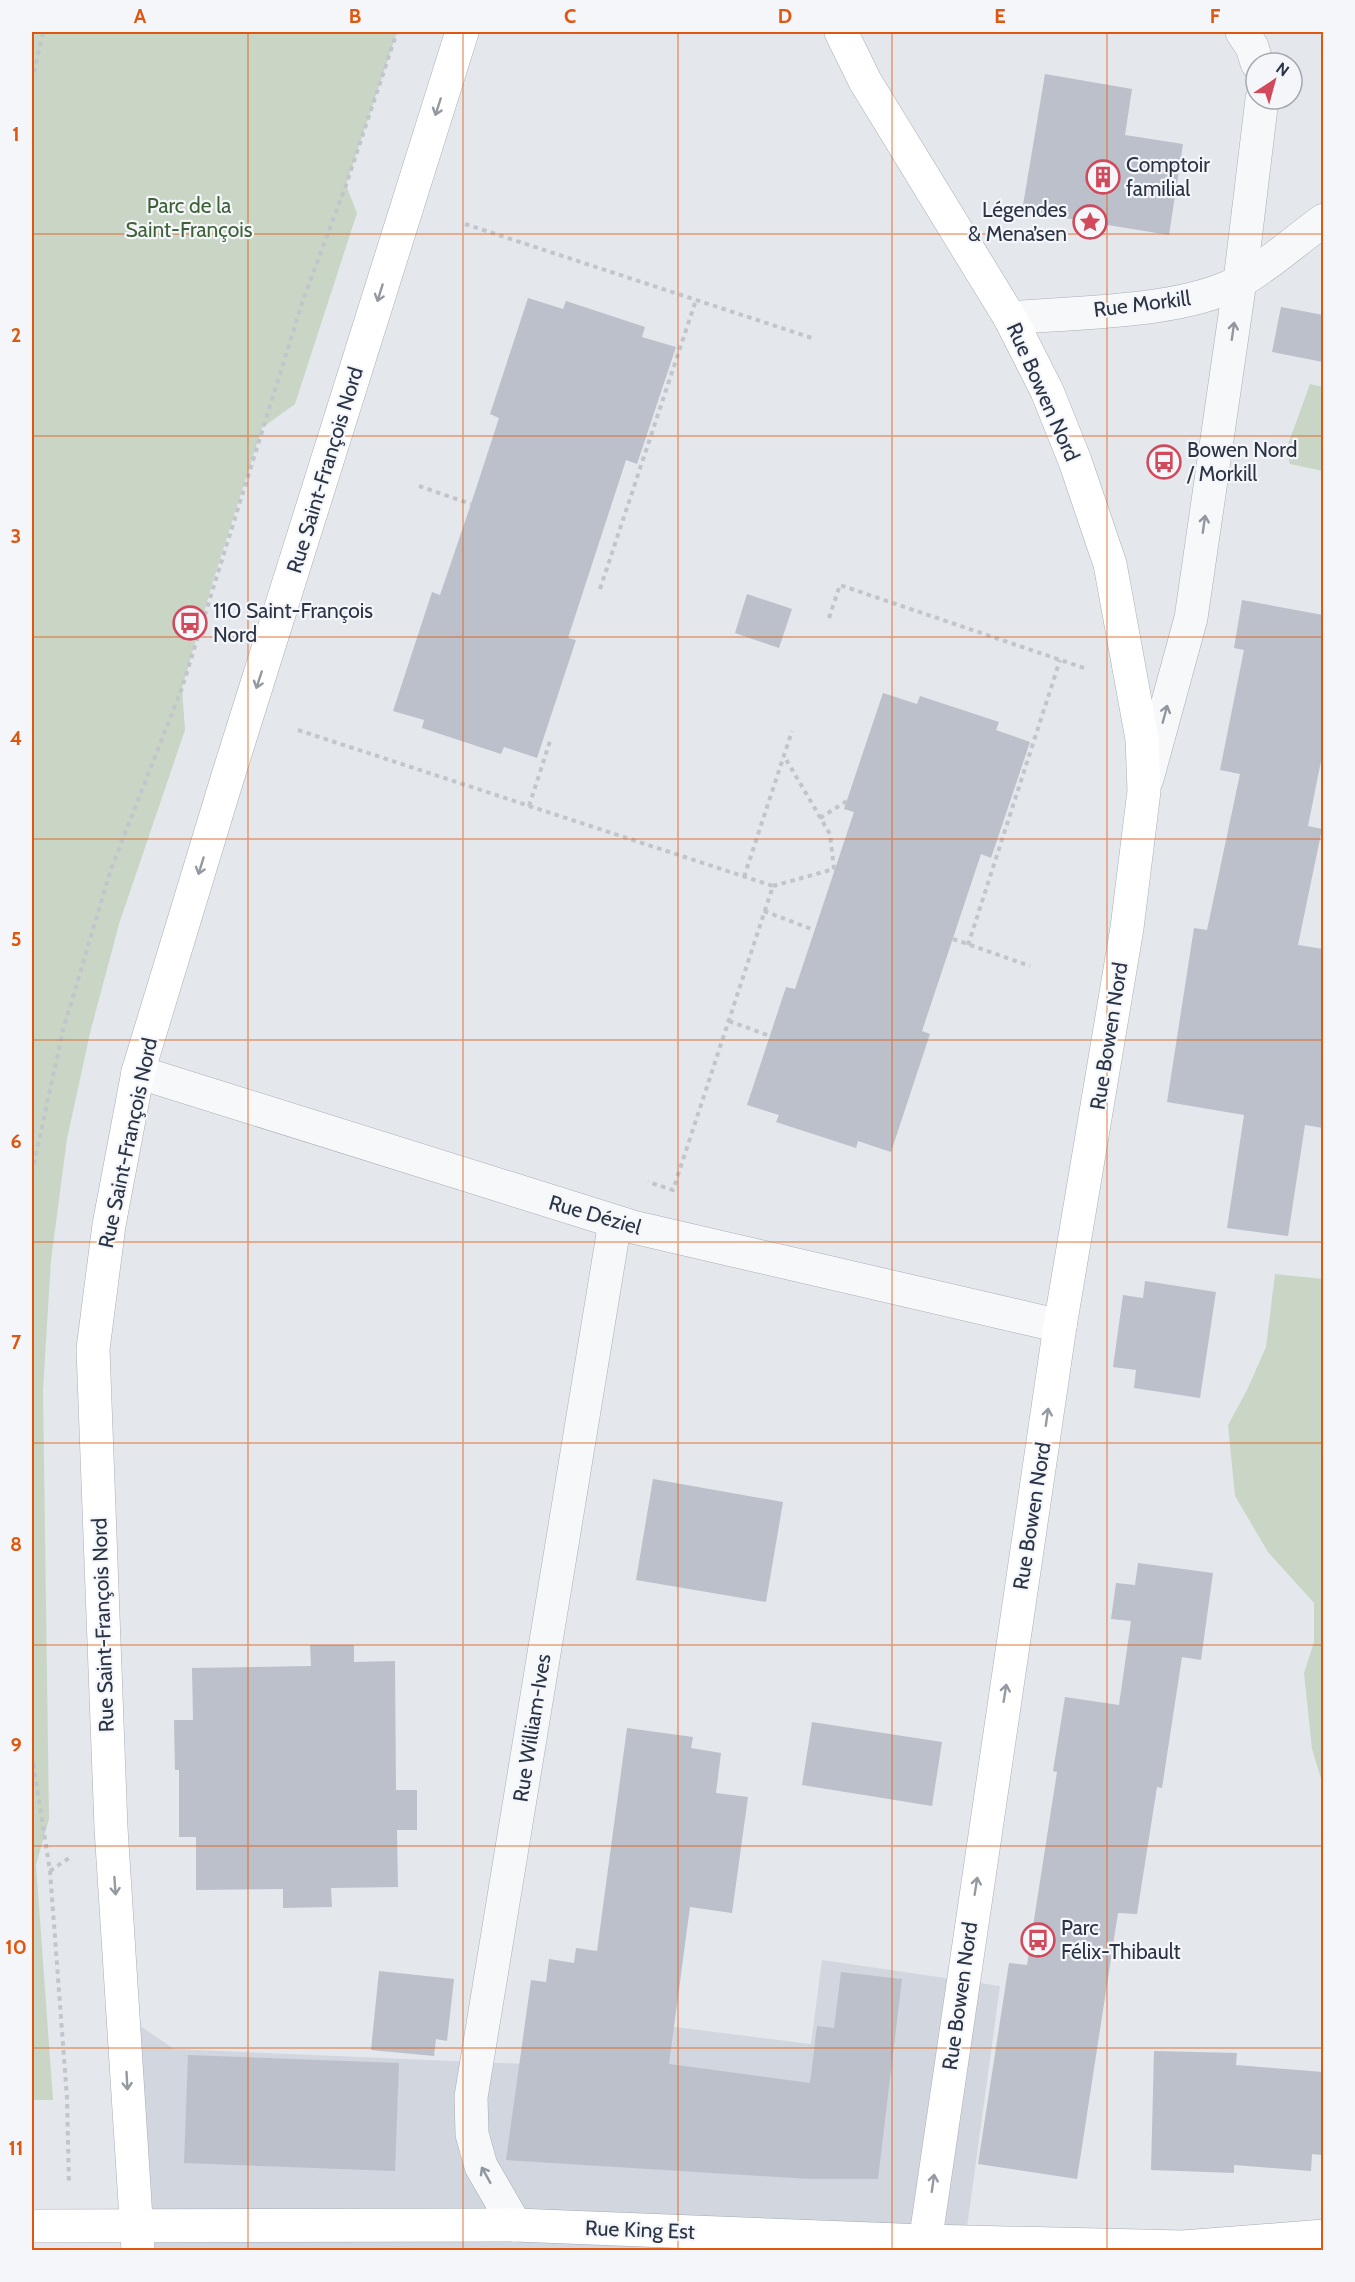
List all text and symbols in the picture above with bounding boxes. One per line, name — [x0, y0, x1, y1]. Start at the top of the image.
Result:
text: A — [134, 4, 147, 28]
text: B — [349, 4, 361, 28]
text: C — [564, 4, 576, 28]
text: D — [778, 4, 792, 28]
text: E — [994, 4, 1006, 28]
text: F — [1210, 4, 1221, 28]
north arrow — [1244, 51, 1304, 111]
text: N — [1272, 58, 1293, 80]
one-way arrow — [432, 97, 443, 116]
text: 1 — [12, 122, 20, 146]
place label: Comptoir familial — [1126, 152, 1210, 201]
building icon: Comptoir familial — [1085, 159, 1121, 195]
park label: Parc de la Saint-François — [126, 193, 253, 242]
place label: Légendes & Mena’sen — [968, 197, 1067, 246]
place icon: Légendes & Mena’sen — [1072, 204, 1108, 240]
one-way arrow — [374, 283, 385, 302]
street label: Rue Morkill — [1092, 285, 1192, 322]
street label: Rue Bowen Nord — [1002, 319, 1085, 465]
one-way arrow — [1227, 322, 1238, 341]
text: 2 — [11, 323, 21, 347]
street label: Rue Saint-François Nord — [281, 364, 368, 576]
place label: Bowen Nord / Morkill — [1186, 437, 1297, 486]
bus stop icon: Bowen Nord / Morkill — [1146, 444, 1182, 480]
one-way arrow — [1199, 515, 1210, 534]
text: 3 — [11, 524, 21, 548]
place label: 110 Saint-François Nord — [213, 598, 373, 647]
bus stop icon: 110 Saint-François Nord — [172, 605, 208, 641]
one-way arrow — [253, 670, 264, 689]
one-way arrow — [1159, 705, 1171, 724]
text: 4 — [10, 726, 22, 750]
one-way arrow — [195, 856, 206, 875]
text: 5 — [11, 927, 21, 951]
street label: Rue Bowen Nord — [1084, 960, 1133, 1112]
street label: Rue Saint-François Nord — [93, 1035, 162, 1250]
text: 6 — [10, 1129, 22, 1153]
street label: Rue Déziel — [546, 1189, 644, 1240]
text: 7 — [11, 1330, 22, 1354]
one-way arrow — [1041, 1408, 1052, 1428]
street label: Rue Bowen Nord — [1007, 1440, 1056, 1592]
street label: Rue Saint-François Nord — [86, 1517, 119, 1733]
text: 8 — [10, 1532, 22, 1556]
street label: Rue William-Ives — [507, 1652, 556, 1804]
one-way arrow — [1000, 1684, 1011, 1704]
text: 9 — [10, 1733, 22, 1757]
one-way arrow — [109, 1876, 120, 1896]
one-way arrow — [970, 1877, 981, 1896]
place label: Parc Félix-Thibault — [1061, 1915, 1181, 1964]
street label: Rue Bowen Nord — [937, 1920, 982, 2072]
bus stop icon: Parc Félix-Thibault — [1020, 1922, 1056, 1958]
text: 10 — [5, 1935, 27, 1959]
one-way arrow — [122, 2070, 133, 2090]
text: 11 — [9, 2136, 23, 2160]
one-way arrow — [480, 2166, 491, 2184]
one-way arrow — [928, 2174, 939, 2193]
street label: Rue King Est — [585, 2215, 695, 2244]

